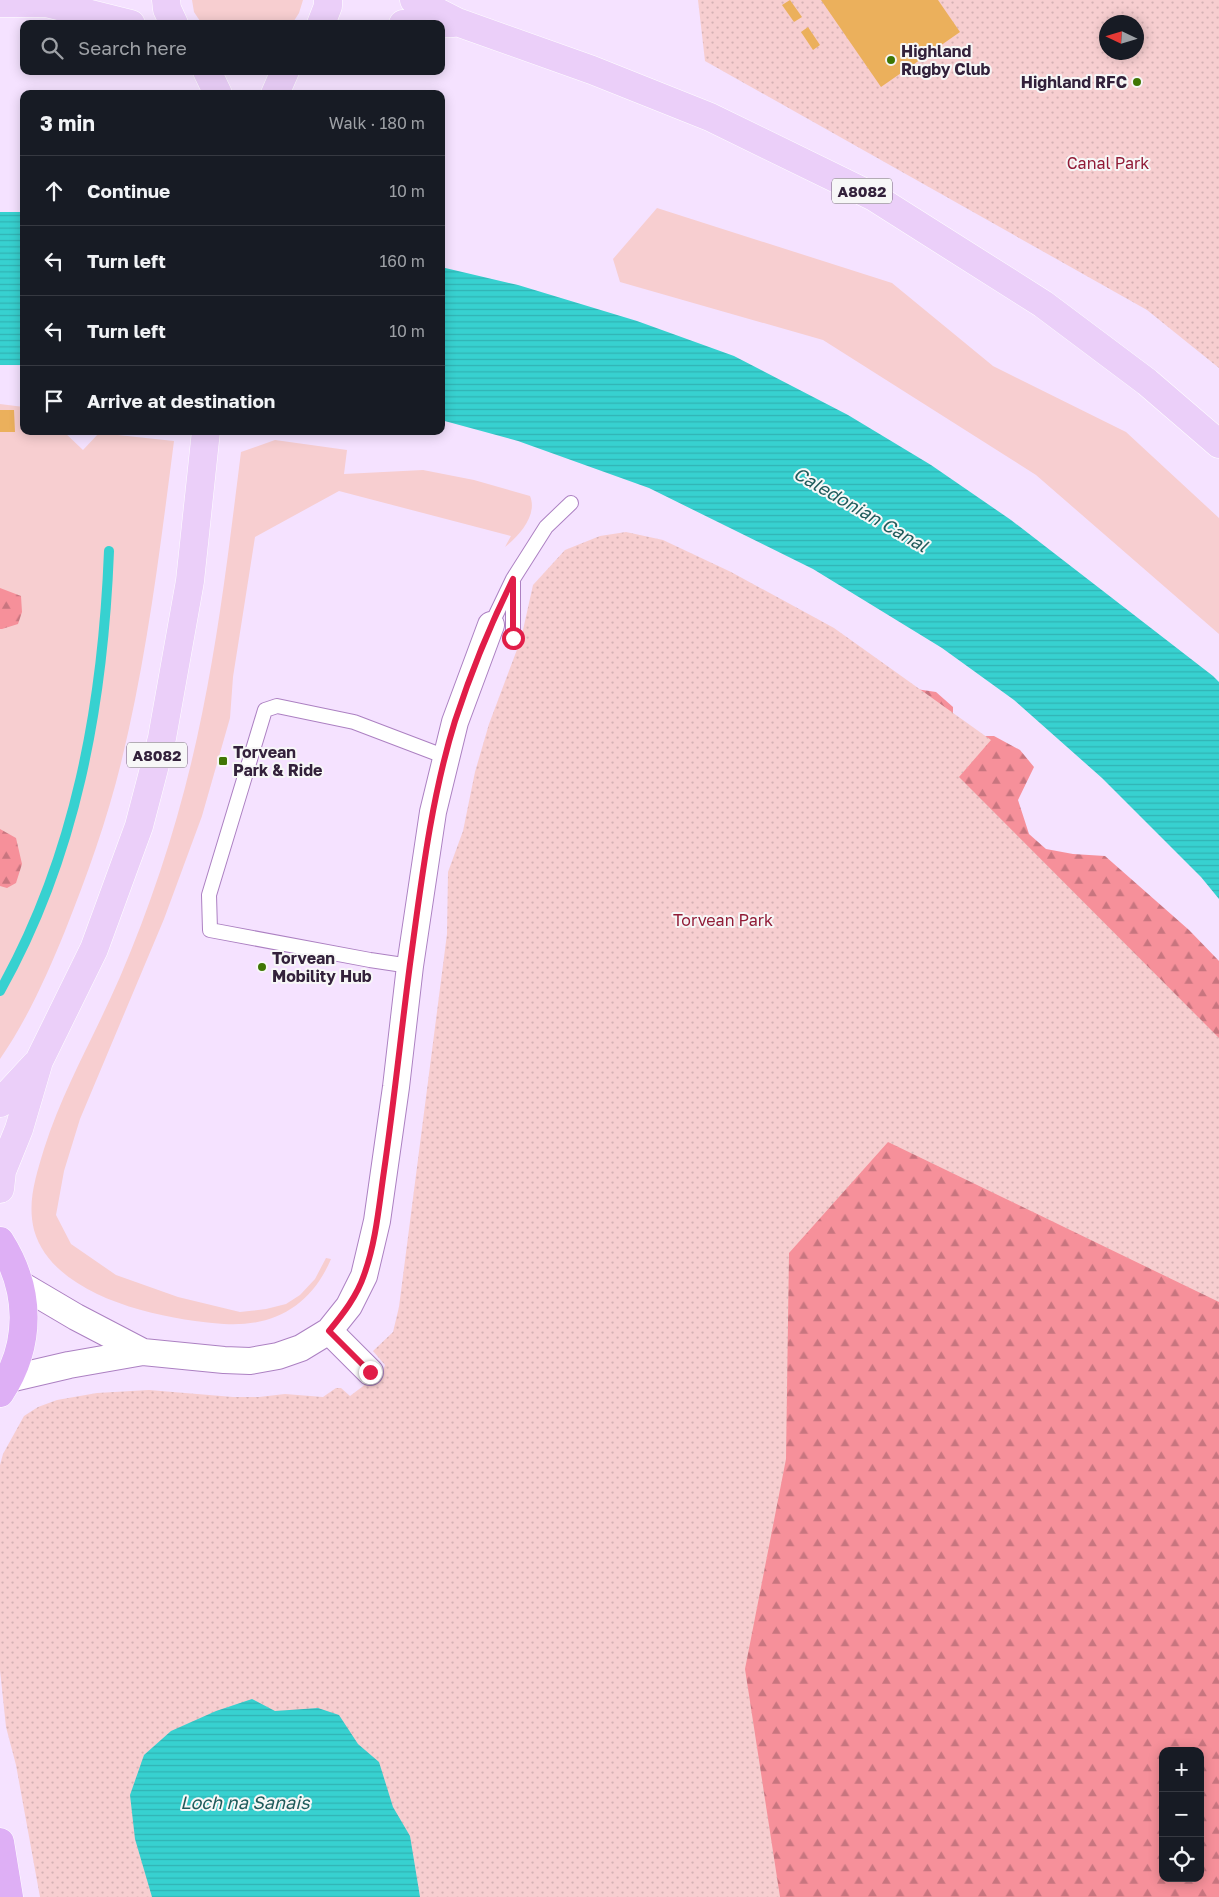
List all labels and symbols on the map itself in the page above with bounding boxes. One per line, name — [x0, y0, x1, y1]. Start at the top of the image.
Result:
north arrow — [1099, 15, 1144, 60]
place label: Highland Rugby Club — [901, 41, 991, 79]
marker: Highland Rugby Club — [885, 54, 897, 66]
place label: Highland RFC — [1021, 72, 1127, 92]
marker: Highland RFC — [1131, 76, 1143, 88]
park label: Canal Park — [1067, 153, 1149, 173]
road number: A8082 — [832, 178, 892, 204]
water label: Caledonian Canal — [790, 462, 933, 557]
route start — [502, 627, 525, 650]
road number: A8082 — [127, 742, 187, 768]
place label: Torvean Park & Ride — [233, 742, 322, 780]
marker: Torvean Park & Ride — [217, 755, 229, 767]
park label: Torvean Park — [673, 910, 773, 930]
place label: Torvean Mobility Hub — [272, 948, 372, 986]
marker: Torvean Mobility Hub — [256, 961, 268, 973]
route end — [359, 1361, 382, 1384]
water label: Loch na Sanais — [180, 1791, 311, 1813]

